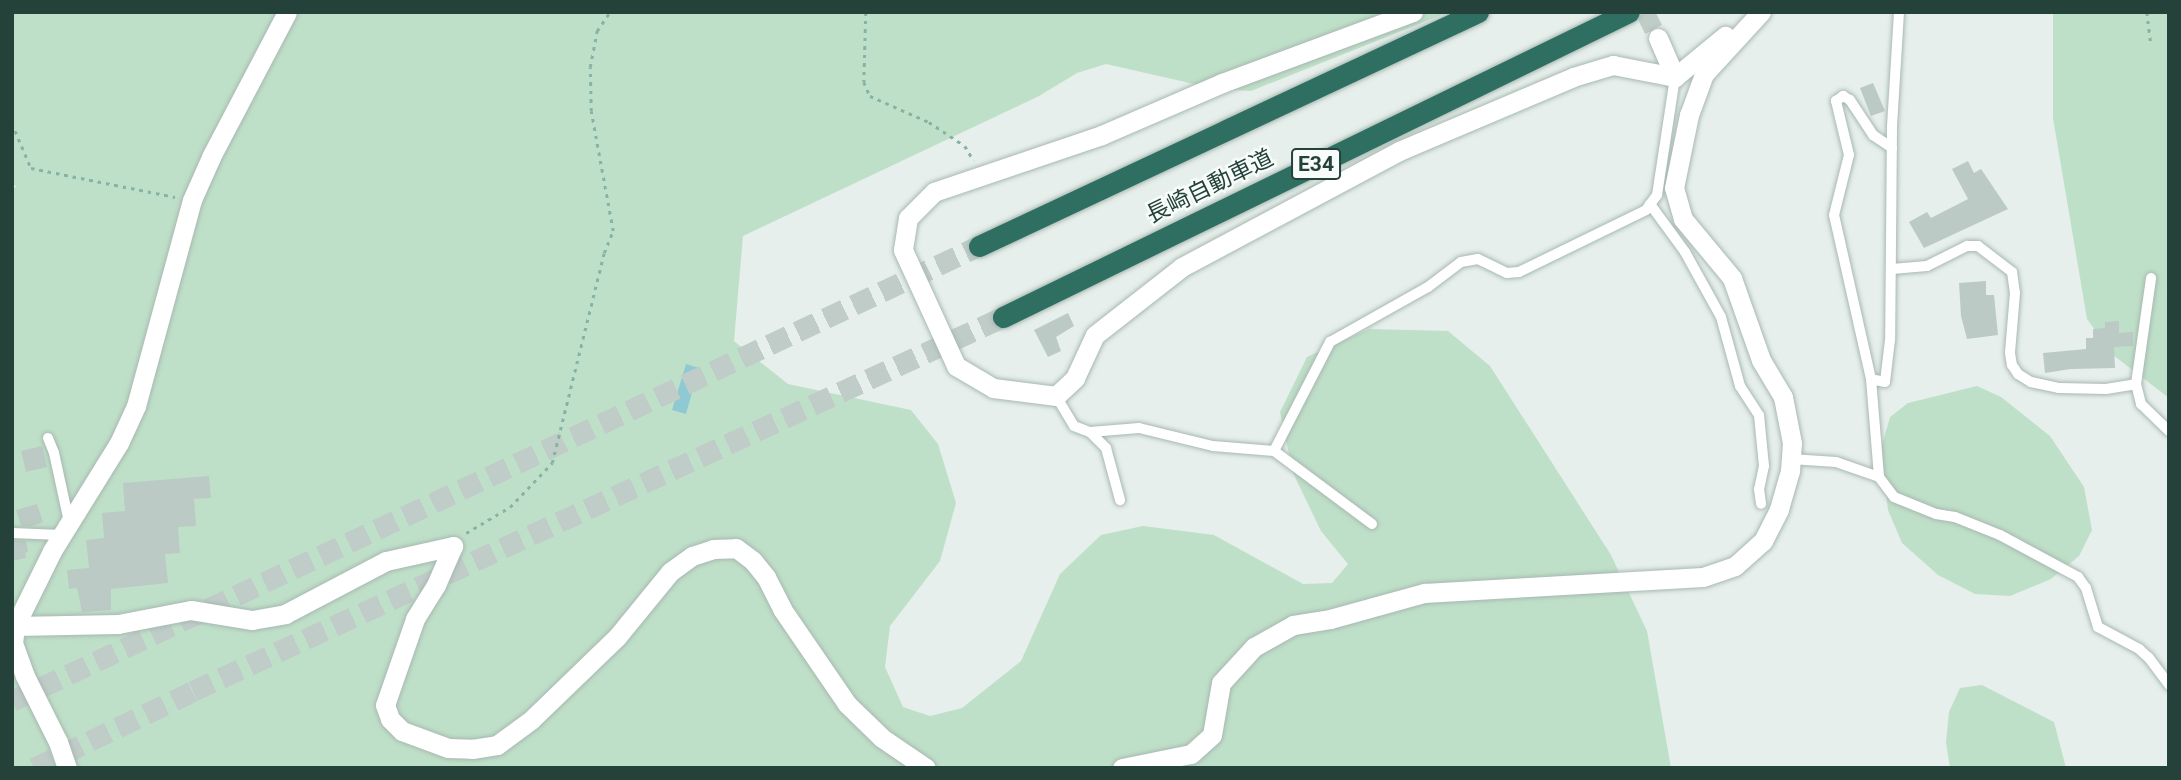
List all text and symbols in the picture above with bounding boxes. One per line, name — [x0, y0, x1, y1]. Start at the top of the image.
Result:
street label: 長崎自動車道 — [1142, 144, 1278, 230]
road number: E34 — [1290, 146, 1342, 182]

